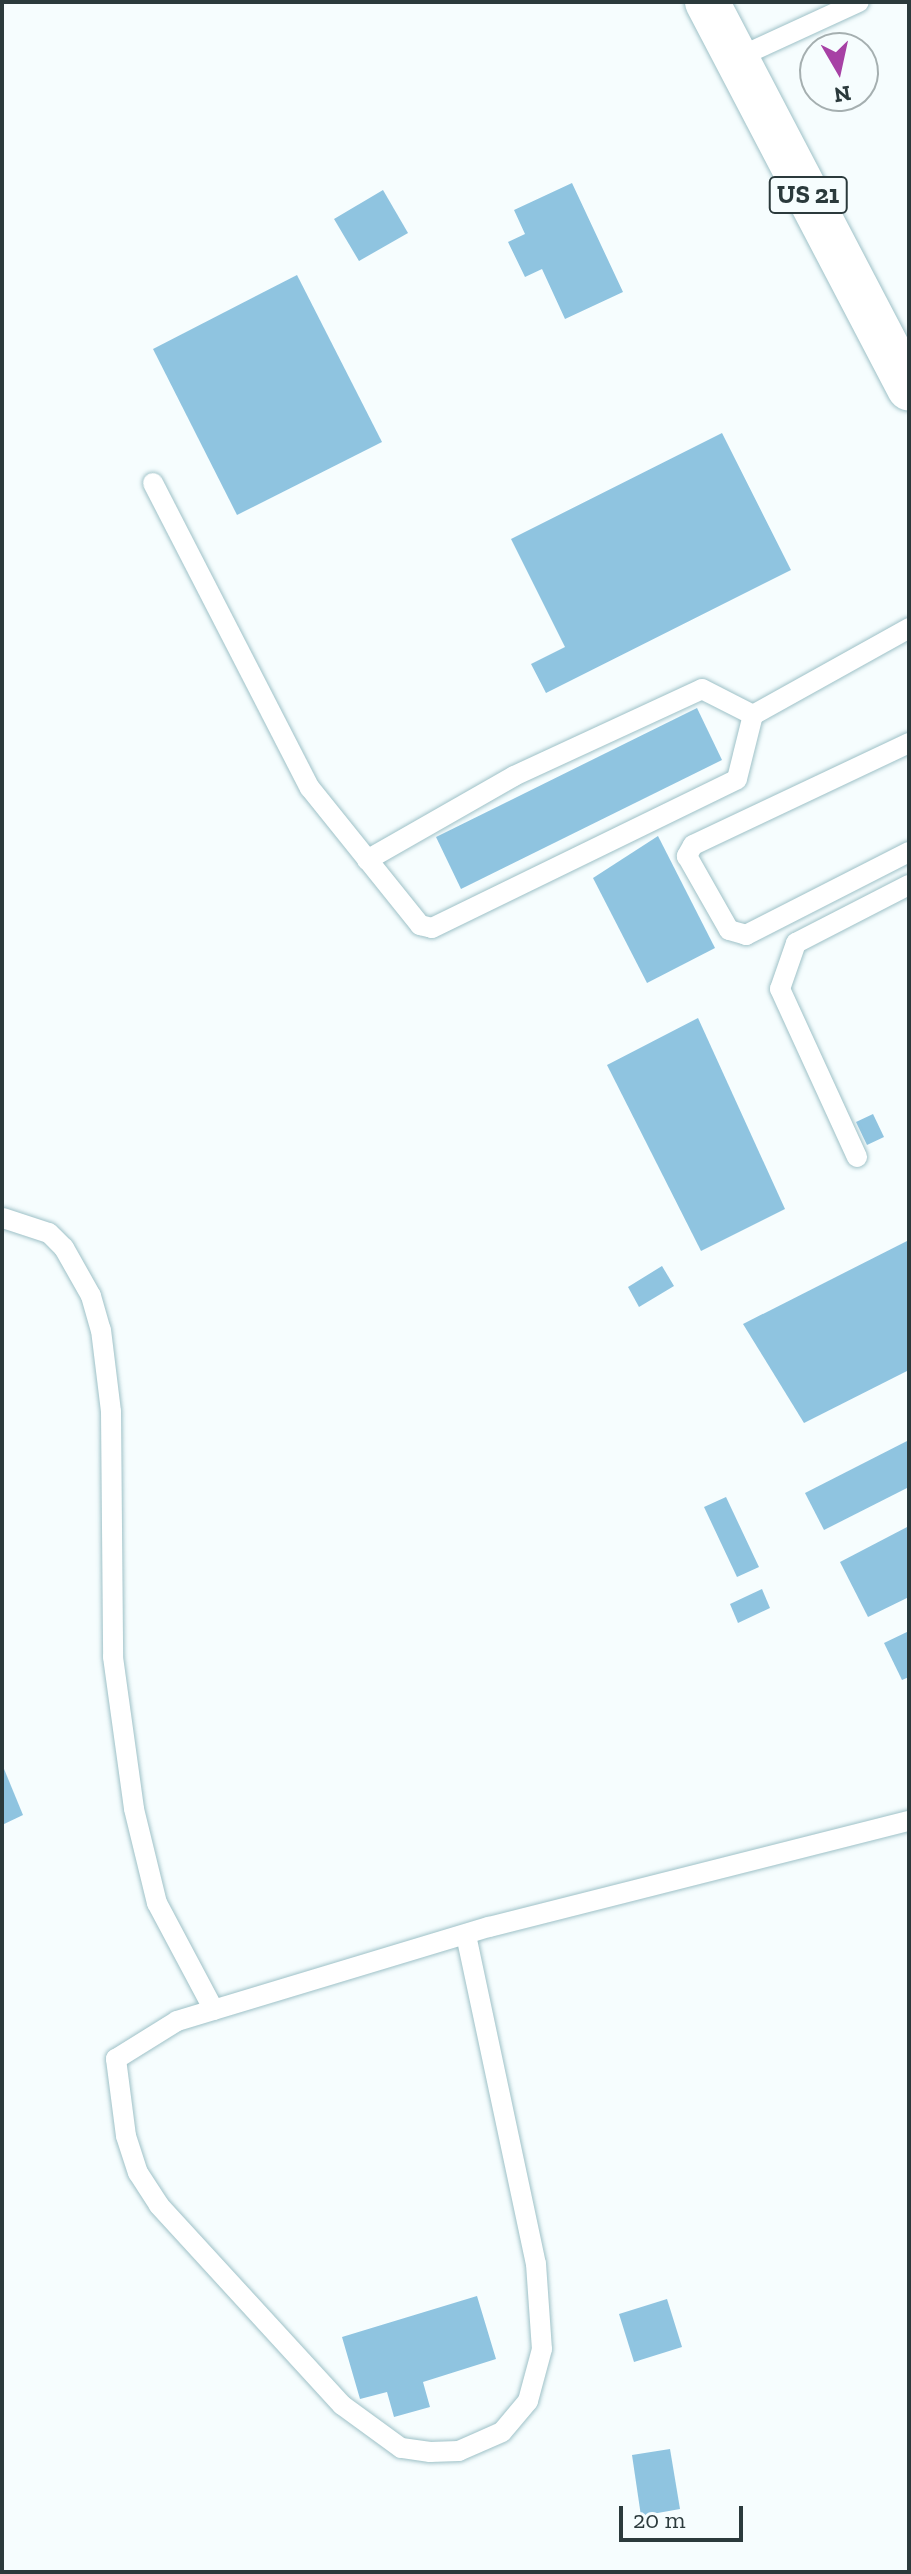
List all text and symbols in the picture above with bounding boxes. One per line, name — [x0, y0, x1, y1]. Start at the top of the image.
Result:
north arrow — [799, 32, 879, 112]
text: N — [832, 80, 853, 109]
road number: US 21 — [768, 173, 848, 217]
scale bar — [623, 2490, 747, 2540]
text: 20 m — [633, 2505, 685, 2534]

